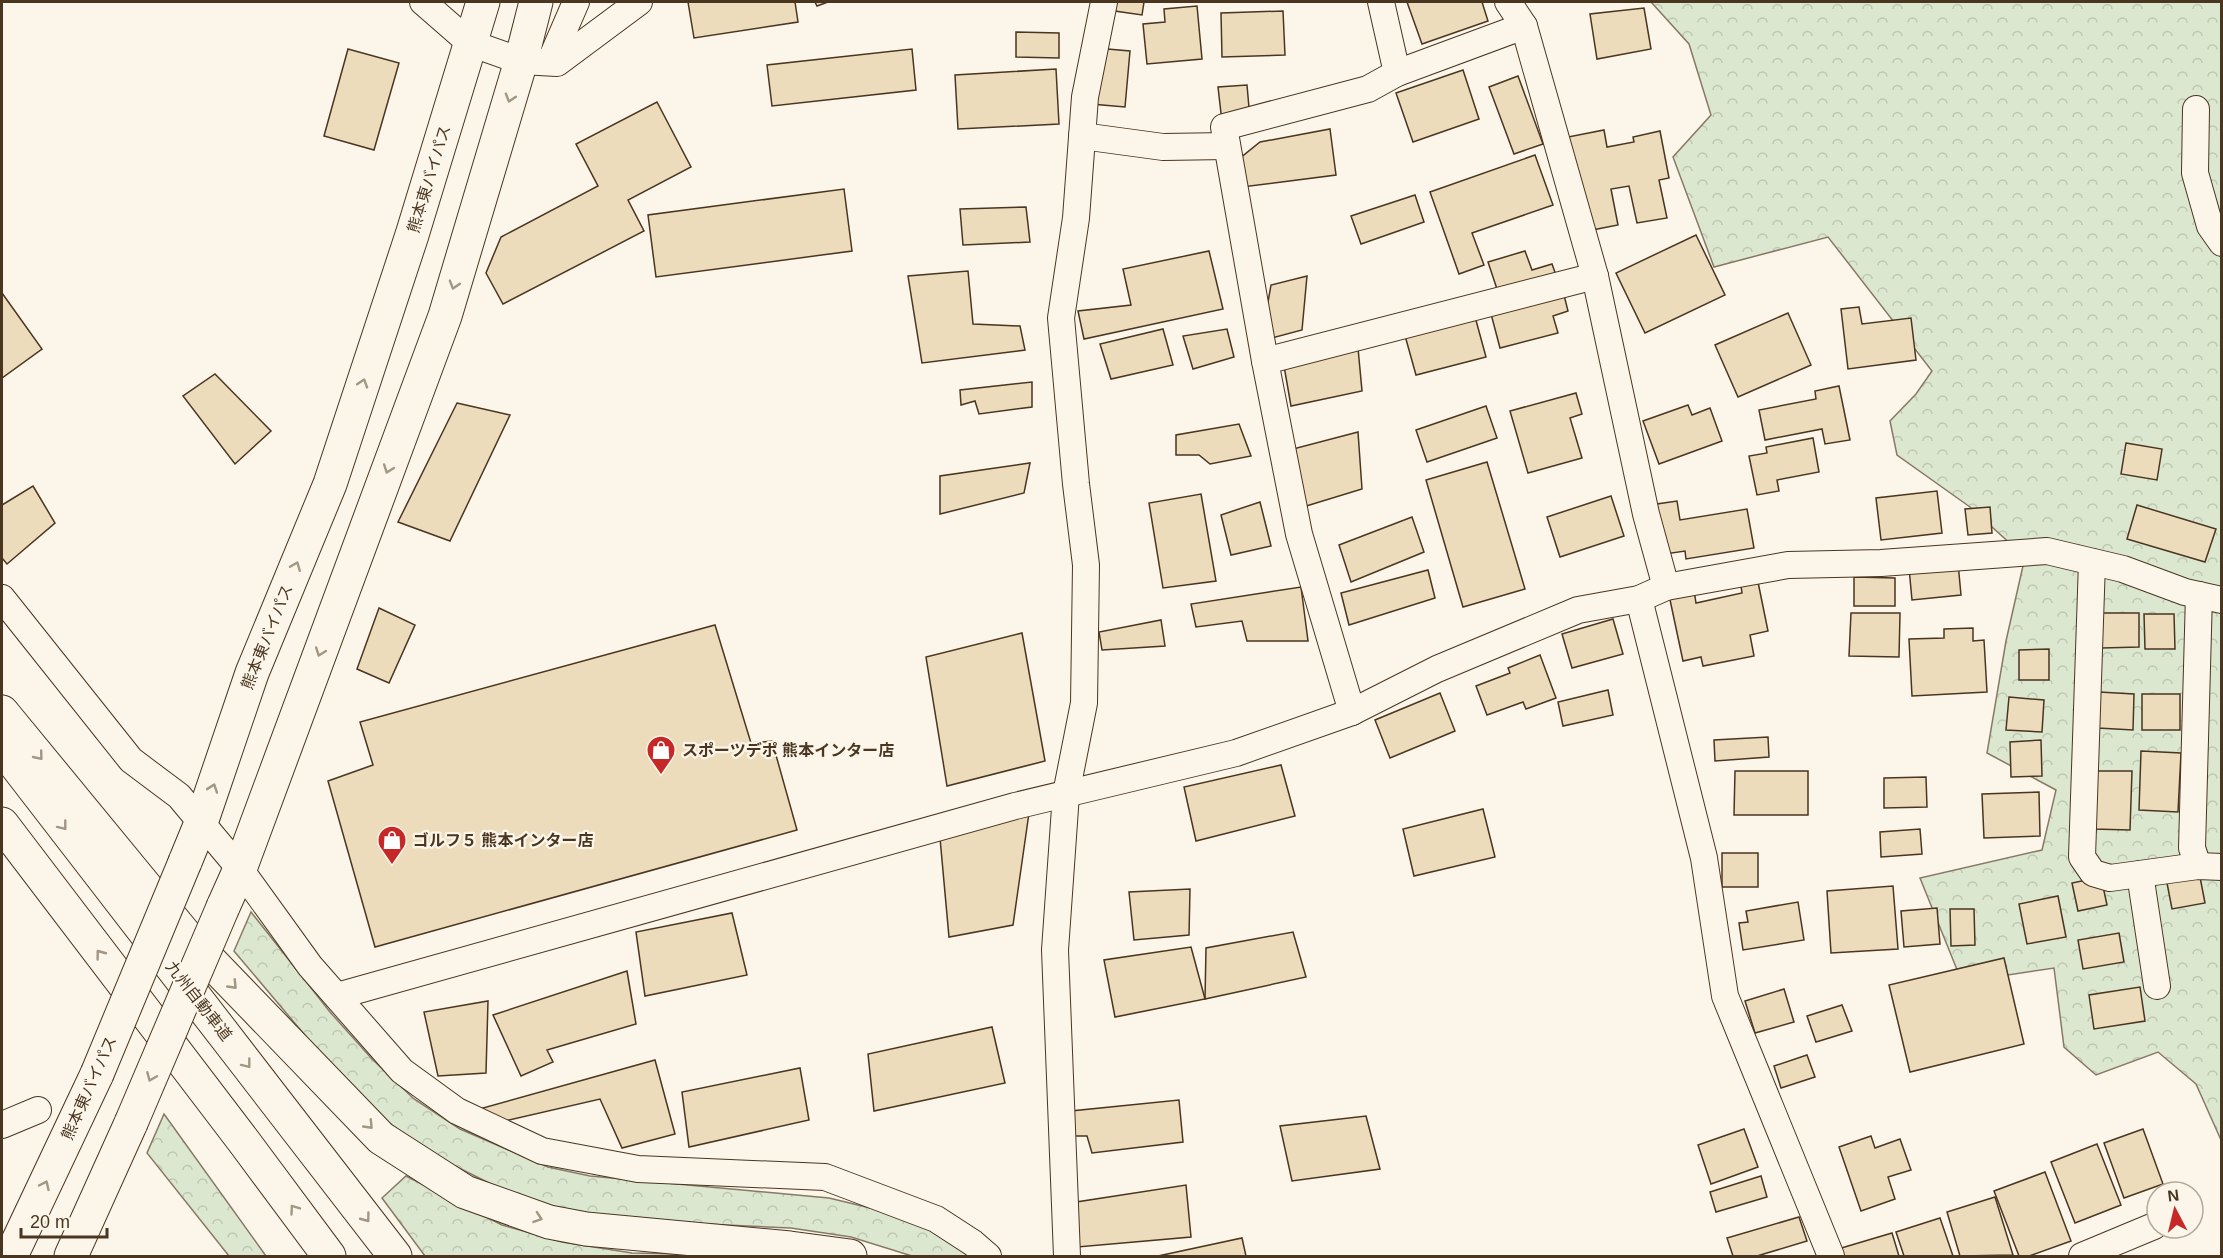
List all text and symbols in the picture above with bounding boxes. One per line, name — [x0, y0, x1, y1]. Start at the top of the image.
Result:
one-way arrow — [505, 93, 517, 103]
street label: 熊本東バイパス — [405, 123, 453, 235]
one-way arrow — [449, 279, 461, 290]
one-way arrow — [356, 378, 368, 389]
one-way arrow — [383, 463, 396, 474]
one-way arrow — [289, 561, 301, 572]
street label: 熊本東バイパス — [238, 582, 296, 692]
one-way arrow — [315, 646, 328, 657]
shop icon: スポーツデポ 熊本インター店 — [645, 734, 677, 776]
place label: スポーツデポ 熊本インター店 — [682, 741, 894, 759]
one-way arrow — [32, 750, 43, 761]
one-way arrow — [205, 783, 218, 794]
one-way arrow — [56, 820, 67, 831]
shop icon: ゴルフ５ 熊本インター店 — [376, 824, 408, 866]
place label: ゴルフ５ 熊本インター店 — [413, 831, 593, 849]
one-way arrow — [97, 949, 108, 960]
street label: 九州自動車道 — [163, 958, 235, 1044]
one-way arrow — [226, 977, 237, 988]
street label: 熊本東バイパス — [59, 1034, 119, 1142]
one-way arrow — [239, 1057, 250, 1068]
one-way arrow — [146, 1070, 158, 1081]
one-way arrow — [361, 1118, 372, 1129]
one-way arrow — [38, 1180, 50, 1191]
north arrow — [2145, 1180, 2205, 1240]
text: N — [2166, 1186, 2180, 1205]
scale bar — [21, 1201, 106, 1239]
one-way arrow — [290, 1205, 301, 1216]
one-way arrow — [532, 1210, 543, 1223]
one-way arrow — [358, 1211, 369, 1222]
text: 20 m — [30, 1212, 70, 1232]

